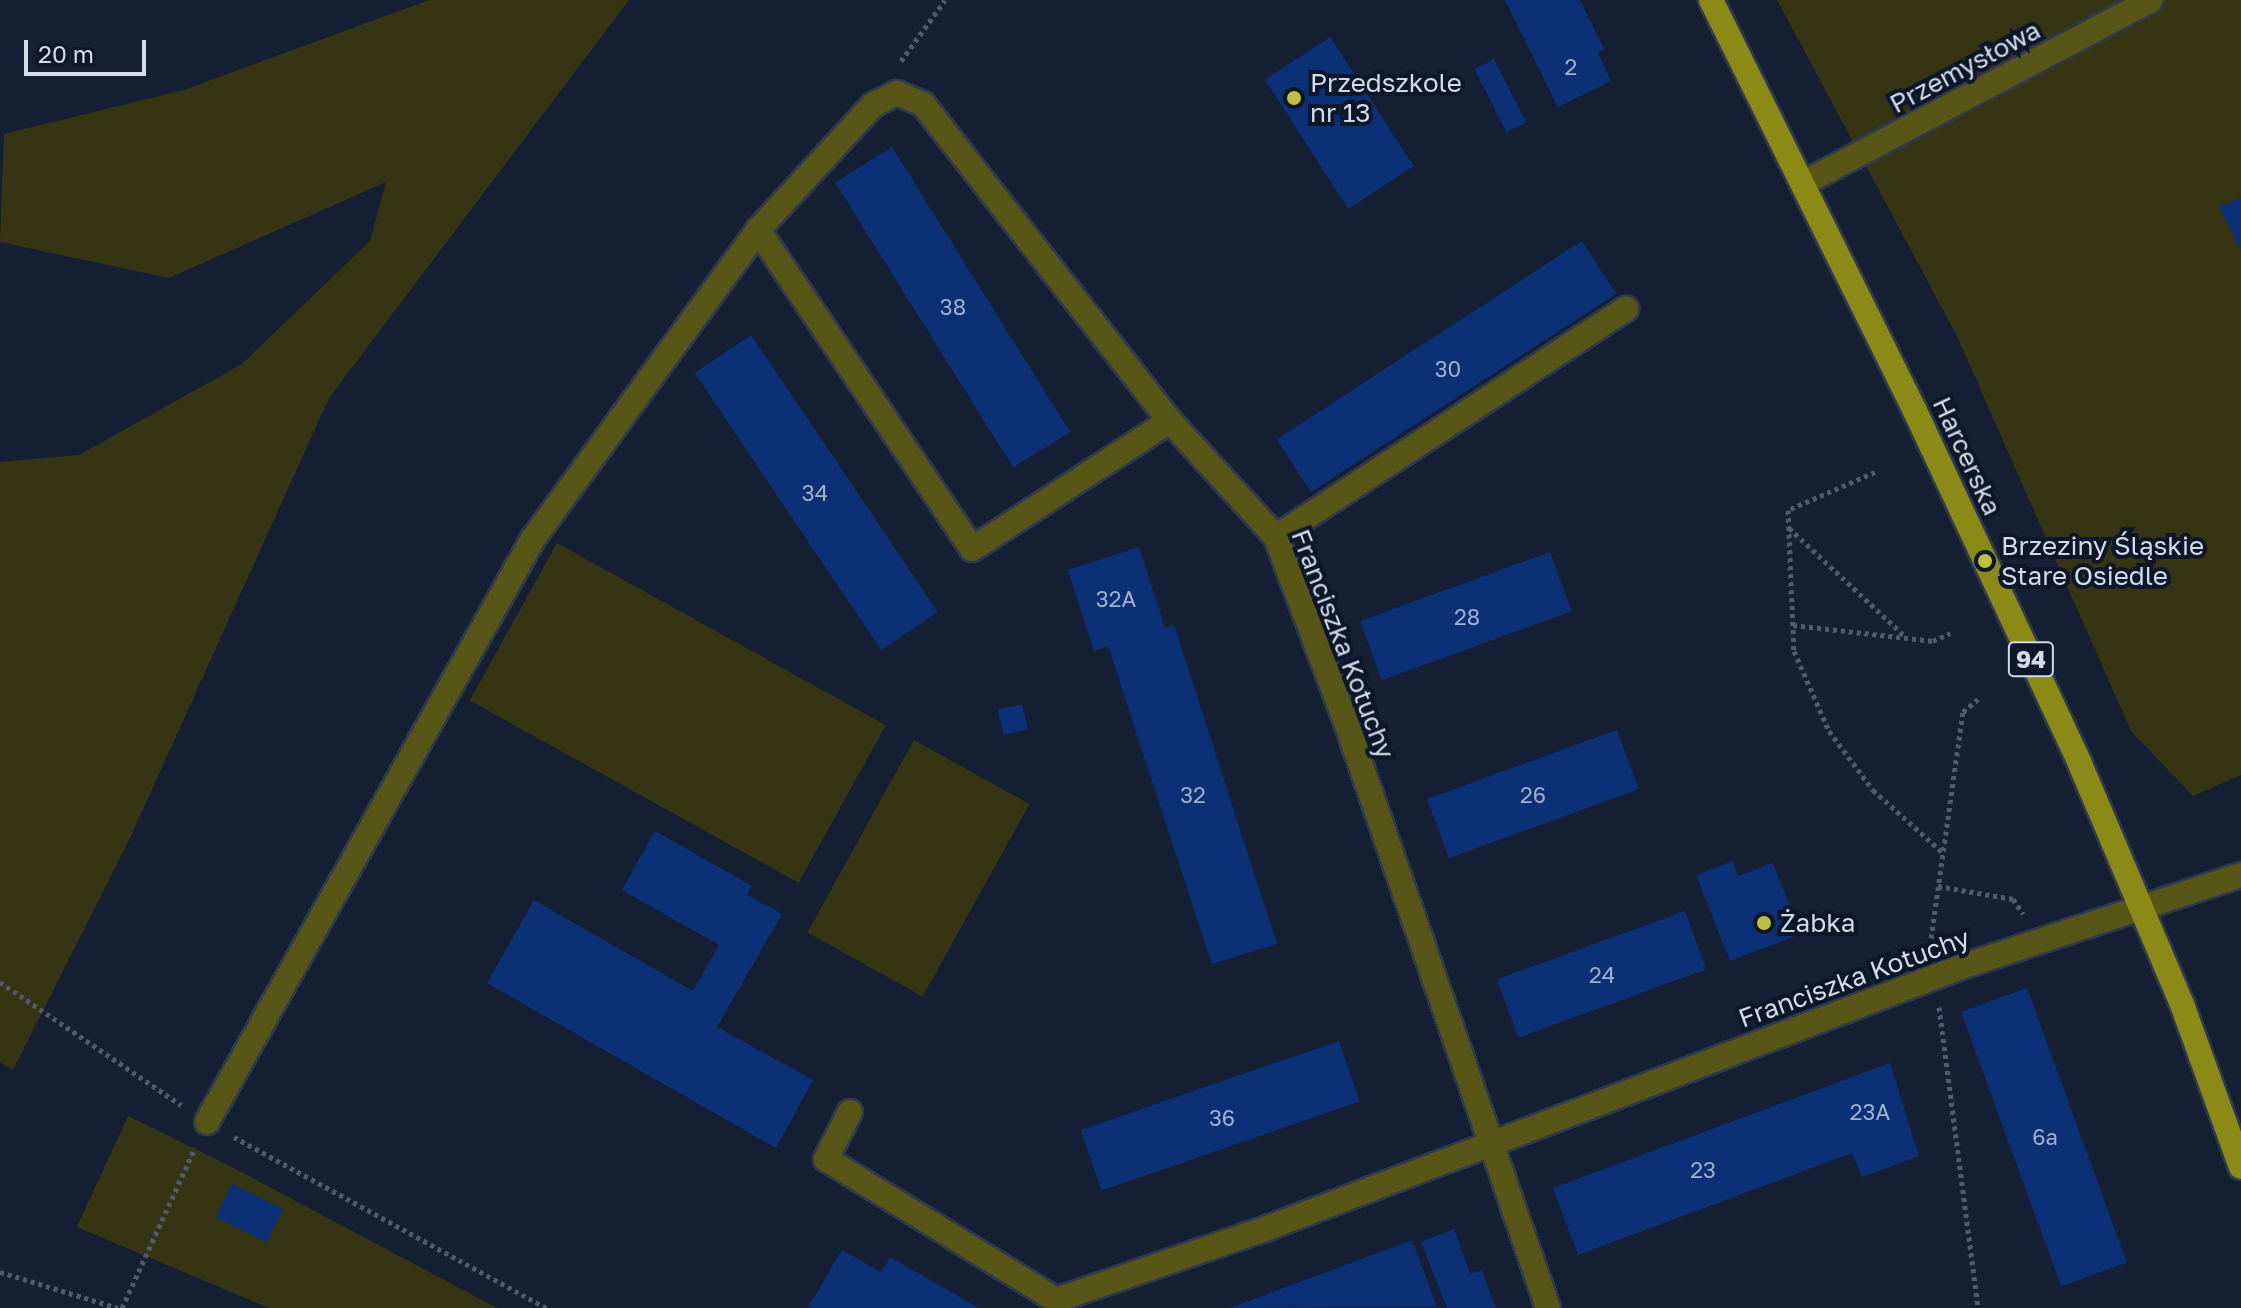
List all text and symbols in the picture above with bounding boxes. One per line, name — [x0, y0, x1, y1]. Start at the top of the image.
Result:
street label: Przemysłowa — [1885, 14, 2045, 120]
scale bar — [28, 24, 150, 74]
text: 20 m — [38, 39, 94, 68]
house number: 2 — [1565, 54, 1577, 80]
place label: Przedszkole nr 13 — [1310, 67, 1462, 128]
marker: Przedszkole nr 13 — [1285, 89, 1303, 107]
house number: 38 — [940, 294, 966, 320]
house number: 30 — [1435, 356, 1461, 382]
street label: Harcerska — [1926, 392, 2008, 520]
house number: 34 — [802, 480, 828, 506]
street label: Franciszka Kotuchy — [1285, 525, 1401, 763]
place label: Brzeziny Śląskie Stare Osiedle — [2001, 530, 2204, 592]
marker: Brzeziny Śląskie Stare Osiedle — [1976, 552, 1994, 570]
house number: 32A — [1096, 586, 1136, 612]
house number: 28 — [1454, 604, 1480, 630]
road number: 94 — [2007, 639, 2055, 679]
house number: 32 — [1180, 782, 1206, 808]
house number: 26 — [1520, 782, 1546, 808]
place label: Żabka — [1780, 907, 1855, 939]
marker: Żabka — [1755, 914, 1773, 932]
street label: Franciszka Kotuchy — [1734, 922, 1974, 1034]
house number: 24 — [1589, 962, 1615, 988]
house number: 23A — [1850, 1099, 1890, 1125]
house number: 36 — [1209, 1105, 1235, 1131]
house number: 6a — [2032, 1124, 2058, 1150]
house number: 23 — [1690, 1157, 1716, 1183]

